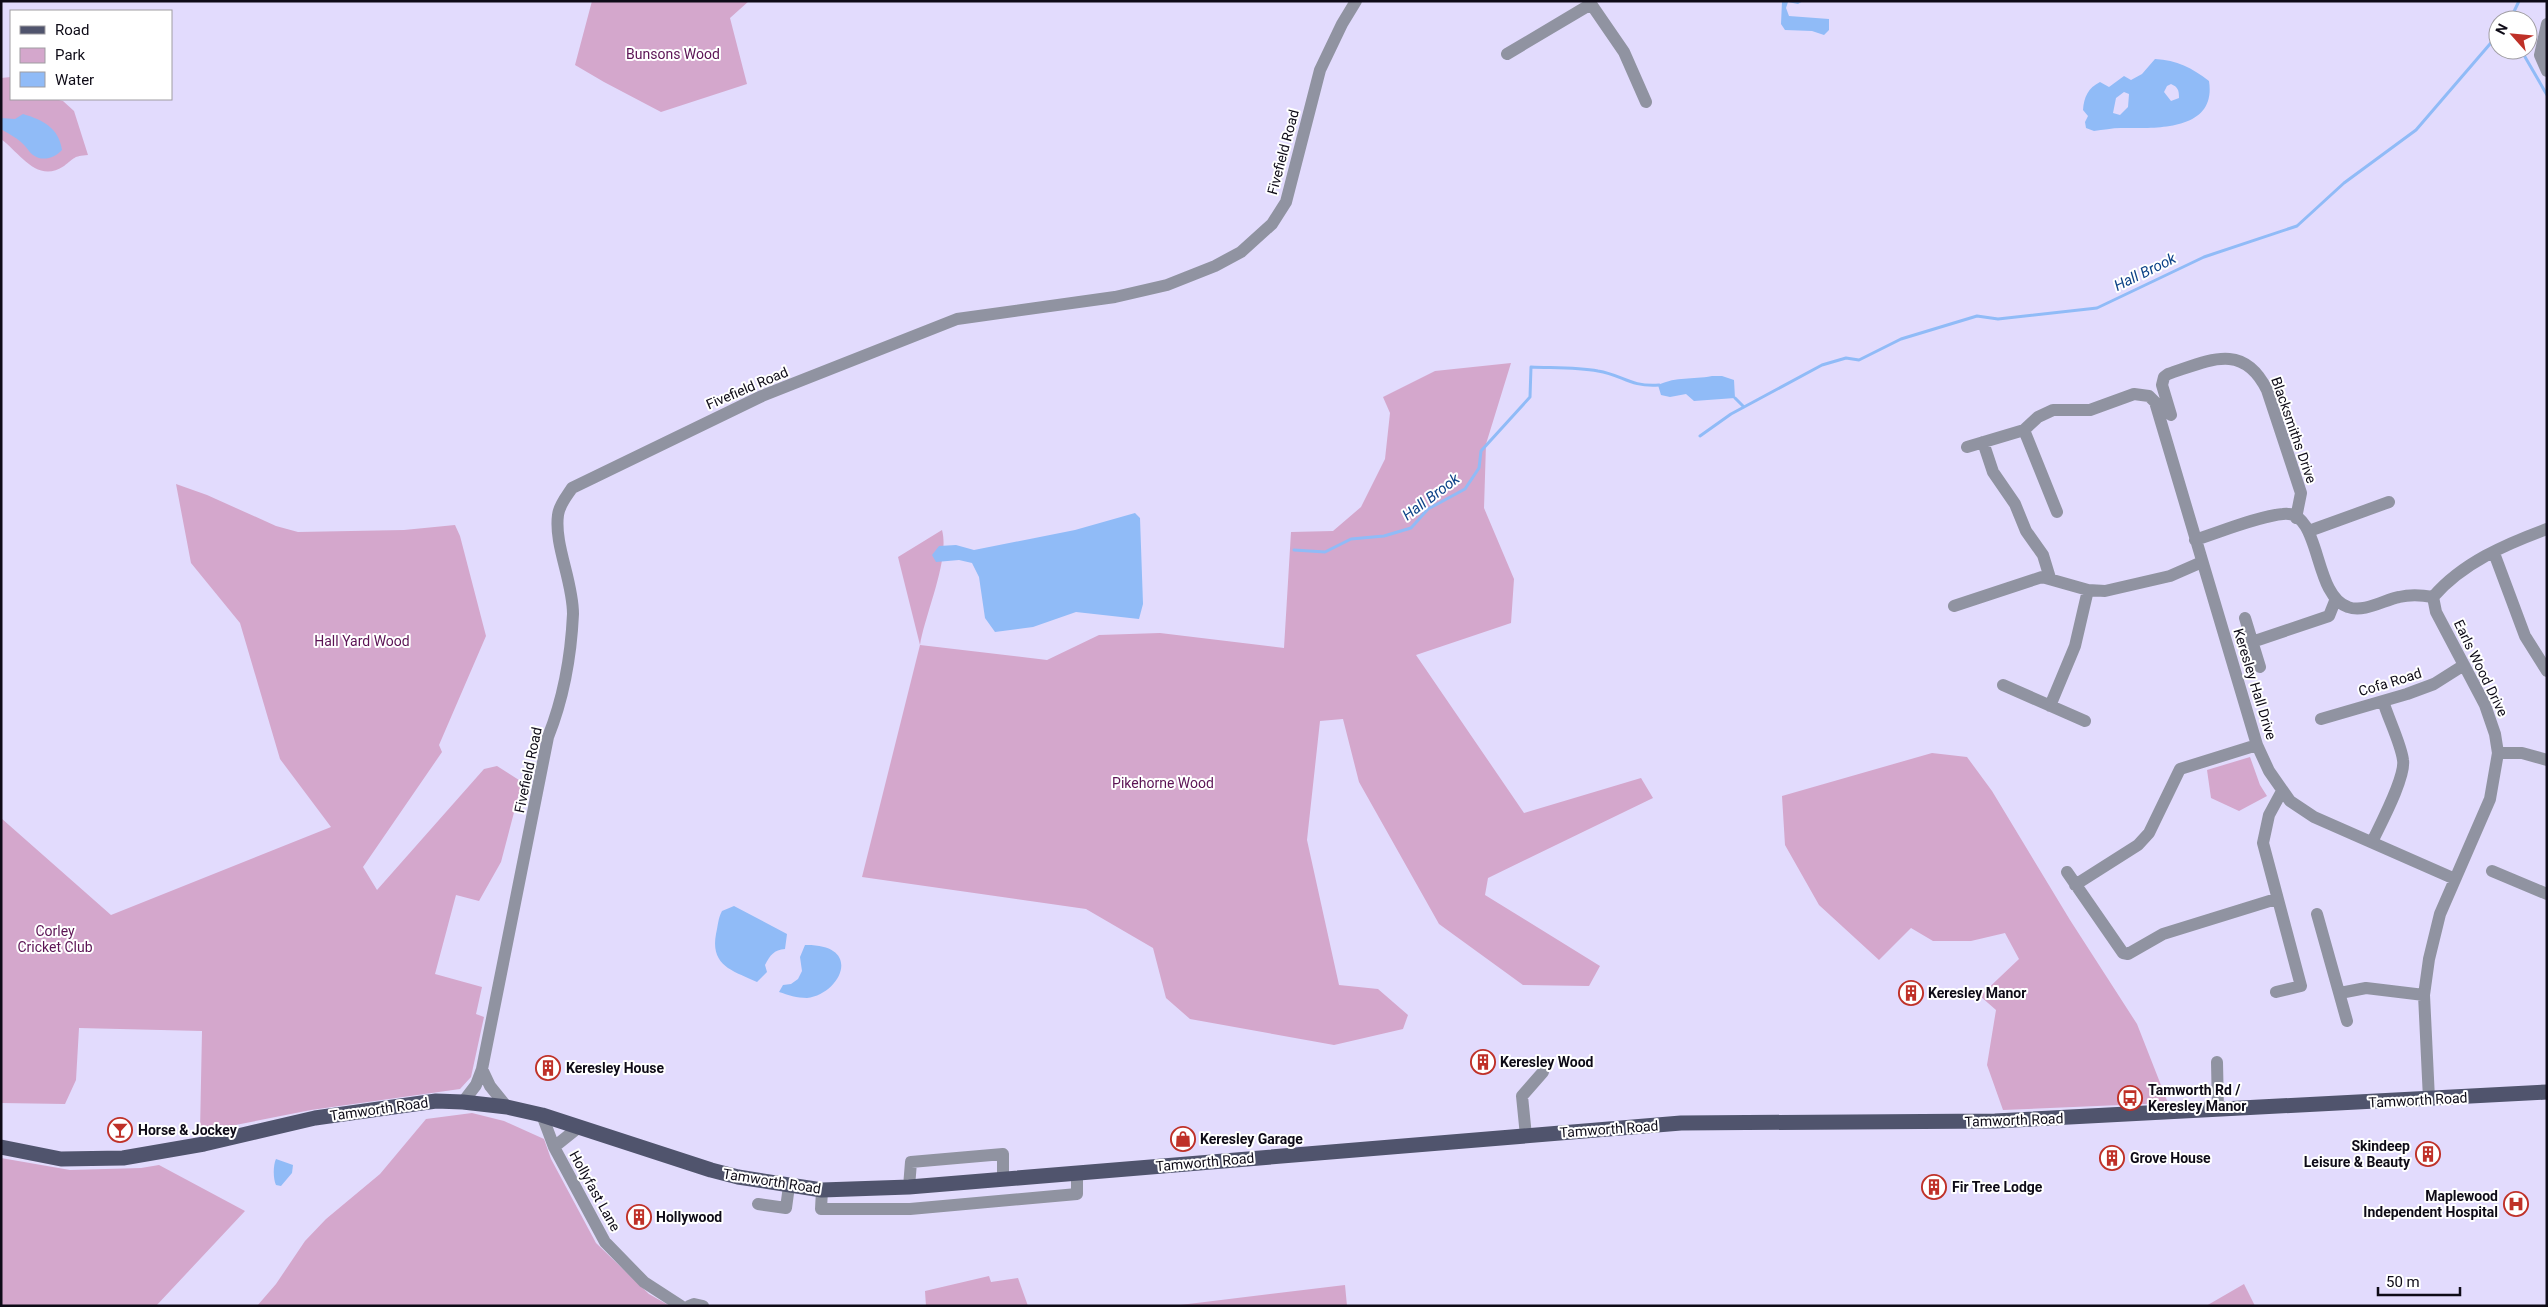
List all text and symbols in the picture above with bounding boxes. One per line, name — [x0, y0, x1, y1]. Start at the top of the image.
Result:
legend — [10, 10, 172, 100]
north arrow — [2488, 10, 2538, 60]
text: Road — [55, 21, 89, 39]
text: N — [2492, 21, 2511, 37]
text: Park — [55, 46, 86, 64]
park label: Bunsons Wood — [626, 46, 720, 62]
text: Water — [55, 71, 94, 89]
street label: Fivefield Road — [1264, 108, 1302, 196]
water label: Hall Brook — [2111, 249, 2180, 295]
street label: Fivefield Road — [704, 364, 790, 412]
street label: Blacksmiths Drive — [2268, 375, 2320, 485]
water label: Hall Brook — [1399, 469, 1464, 524]
street label: Earls Wood Drive — [2451, 617, 2511, 719]
street label: Keresley Hall Drive — [2230, 626, 2280, 742]
park label: Hall Yard Wood — [314, 633, 410, 649]
street label: Cofa Road — [2356, 665, 2424, 699]
street label: Fivefield Road — [511, 726, 545, 814]
park label: Pikehorne Wood — [1112, 775, 1214, 791]
park label: Corley Cricket Club — [17, 923, 93, 955]
building icon: Keresley Manor — [1898, 980, 1924, 1006]
place label: Keresley Manor — [1928, 985, 2026, 1001]
building icon: Keresley Wood — [1470, 1049, 1496, 1075]
place label: Keresley Wood — [1500, 1054, 1594, 1070]
building icon: Keresley House — [535, 1055, 561, 1081]
place label: Keresley House — [566, 1060, 665, 1076]
place label: Tamworth Rd / Keresley Manor — [2148, 1082, 2246, 1114]
bus stop icon: Tamworth Rd / Keresley Manor — [2117, 1085, 2143, 1111]
street label: Tamworth Road — [2368, 1089, 2468, 1111]
street label: Tamworth Road — [329, 1094, 429, 1124]
street label: Tamworth Road — [1964, 1110, 2064, 1130]
bar icon: Horse & Jockey — [107, 1117, 133, 1143]
street label: Tamworth Road — [1559, 1118, 1659, 1140]
place label: Horse & Jockey — [138, 1122, 238, 1138]
shop icon: Keresley Garage — [1170, 1126, 1196, 1152]
place label: Keresley Garage — [1200, 1131, 1303, 1147]
place label: Skindeep Leisure & Beauty — [2304, 1138, 2411, 1170]
building icon: Skindeep Leisure & Beauty — [2415, 1141, 2441, 1167]
building icon: Grove House — [2099, 1145, 2125, 1171]
street label: Hollyfast Lane — [566, 1148, 624, 1234]
street label: Tamworth Road — [1155, 1150, 1255, 1174]
place label: Grove House — [2130, 1150, 2211, 1166]
street label: Tamworth Road — [722, 1165, 822, 1197]
building icon: Fir Tree Lodge — [1921, 1174, 1947, 1200]
place label: Fir Tree Lodge — [1952, 1179, 2043, 1195]
place label: Maplewood Independent Hospital — [2363, 1188, 2498, 1220]
hospital icon: Maplewood Independent Hospital — [2503, 1191, 2529, 1217]
building icon: Hollywood — [626, 1204, 652, 1230]
place label: Hollywood — [656, 1209, 722, 1225]
scale bar — [2378, 1264, 2460, 1296]
text: 50 m — [2386, 1273, 2420, 1291]

